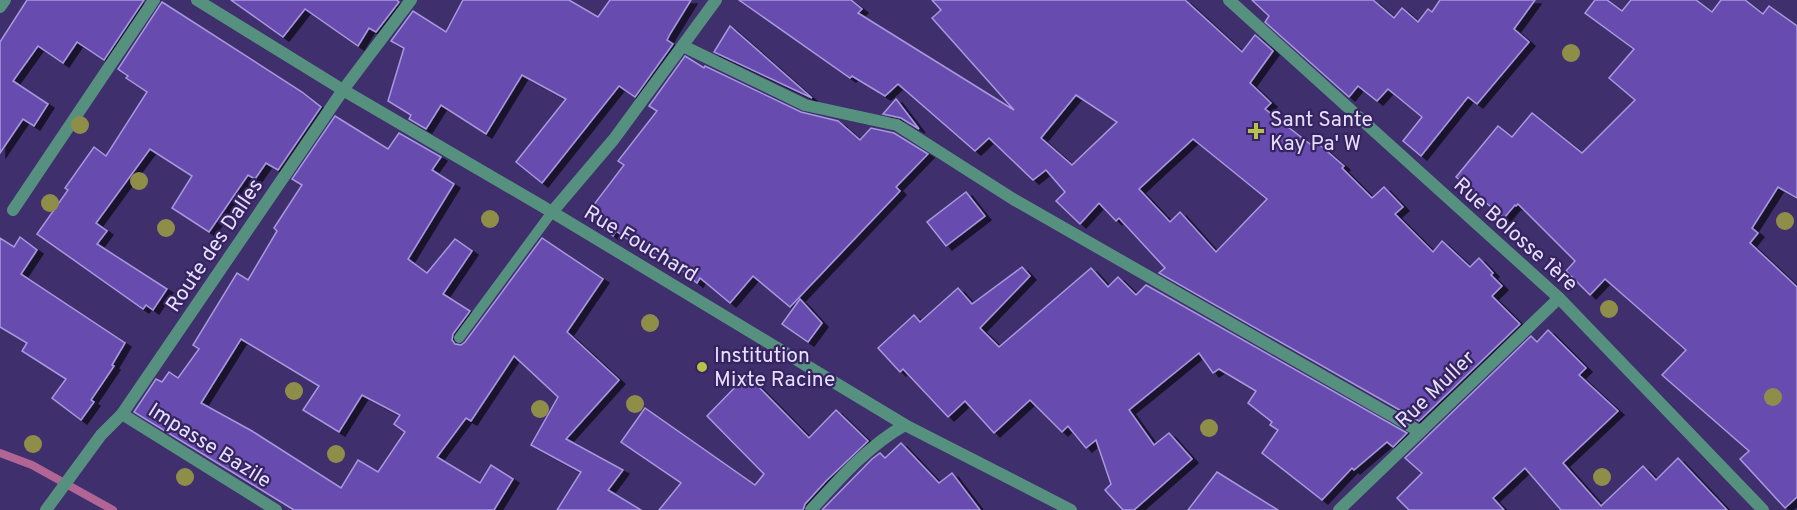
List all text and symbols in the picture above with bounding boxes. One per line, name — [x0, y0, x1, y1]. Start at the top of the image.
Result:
place label: Sant Sante Kay Pa' W — [1270, 107, 1373, 158]
marker: Sant Sante Kay Pa' W — [1247, 122, 1265, 140]
street label: Rue Bolosse 1ère — [1447, 172, 1583, 298]
street label: Route des Dalles — [161, 174, 270, 318]
street label: Rue Fouchard — [578, 200, 702, 289]
place label: Institution Mixte Racine — [714, 343, 835, 394]
street label: Rue Muller — [1390, 345, 1482, 435]
marker: Institution Mixte Racine — [695, 360, 709, 374]
street label: Impasse Bazile — [142, 398, 276, 495]

